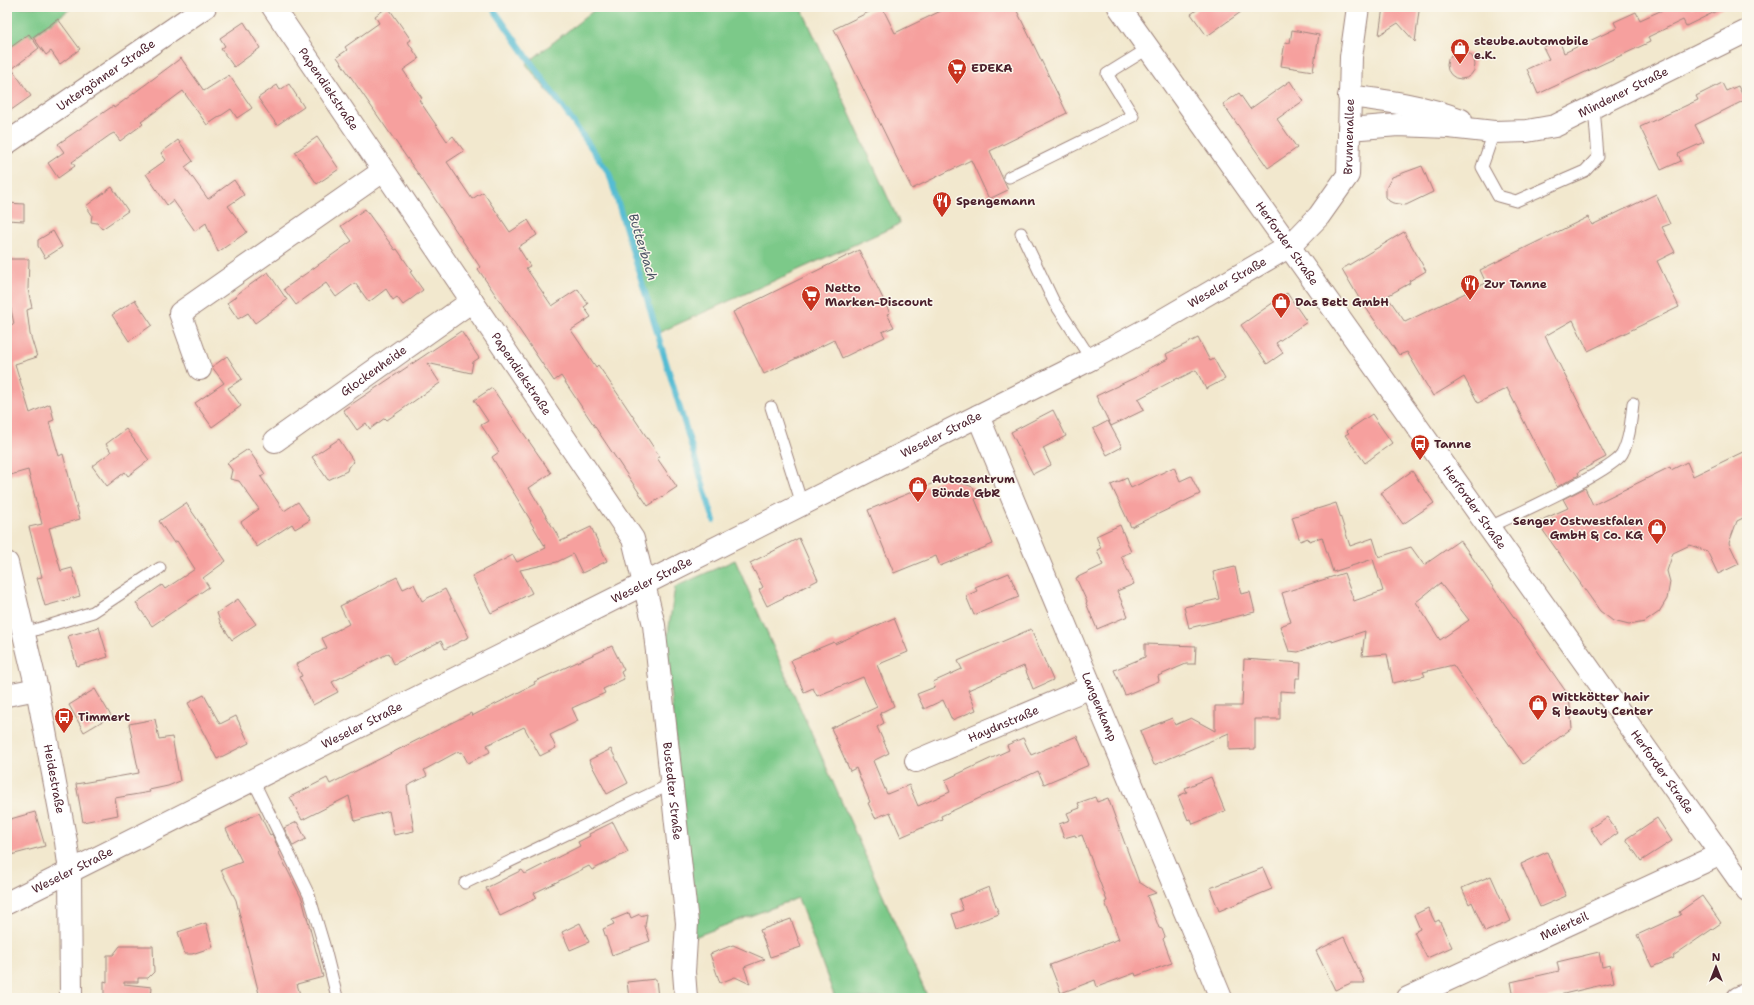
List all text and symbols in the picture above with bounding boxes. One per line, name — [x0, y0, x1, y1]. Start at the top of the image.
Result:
place label: steube.automobile e.K. — [1474, 33, 1589, 63]
street label: Untergönner Straße — [54, 36, 158, 114]
shop icon: steube.automobile e.K. — [1449, 37, 1471, 65]
street label: Papendiekstraße — [295, 45, 362, 134]
supermarket icon: EDEKA — [946, 57, 968, 85]
place label: EDEKA — [971, 60, 1013, 76]
street label: Mindener Straße — [1575, 63, 1671, 121]
street label: Brunnenallee — [1340, 98, 1358, 175]
restaurant icon: Spengemann — [931, 190, 953, 218]
place label: Spengemann — [956, 193, 1035, 209]
street label: Herforder Straße — [1252, 198, 1322, 289]
water label: Butterbach — [625, 211, 661, 283]
street label: Weseler Straße — [1185, 253, 1270, 312]
restaurant icon: Zur Tanne — [1459, 273, 1481, 301]
place label: Zur Tanne — [1484, 276, 1547, 292]
place label: Netto Marken-Discount — [825, 280, 933, 310]
supermarket icon: Netto Marken-Discount — [800, 284, 822, 312]
shop icon: Das Bett GmbH — [1270, 291, 1292, 319]
place label: Das Bett GmbH — [1295, 294, 1389, 310]
street label: Papendiekstraße — [488, 329, 555, 419]
street label: Glockenheide — [337, 342, 410, 400]
street label: Weseler Straße — [898, 407, 984, 462]
bus stop icon: Tanne — [1409, 433, 1431, 461]
place label: Tanne — [1434, 436, 1472, 452]
street label: Herforder Straße — [1439, 462, 1510, 553]
place label: Autozentrum Bünde GbR — [932, 471, 1015, 501]
shop icon: Autozentrum Bünde GbR — [907, 475, 929, 503]
place label: Senger Ostwestfalen GmbH & Co. KG — [1513, 513, 1643, 543]
shop icon: Senger Ostwestfalen GmbH & Co. KG — [1646, 517, 1668, 545]
street label: Weseler Straße — [608, 553, 695, 607]
street label: Langenkamp — [1078, 670, 1121, 744]
place label: Wittkötter hair & beauty Center — [1552, 689, 1654, 719]
shop icon: Wittkötter hair & beauty Center — [1527, 693, 1549, 721]
street label: Weseler Straße — [319, 698, 405, 752]
street label: Haydnstraße — [966, 702, 1042, 746]
bus stop icon: Timmert — [53, 706, 75, 734]
place label: Timmert — [78, 709, 130, 725]
street label: Herforder Straße — [1627, 727, 1698, 817]
street label: Bustedter Straße — [659, 741, 686, 841]
street label: Heidestraße — [40, 743, 68, 815]
street label: Weseler Straße — [29, 843, 116, 897]
street label: Meierteil — [1537, 908, 1591, 944]
north arrow — [1696, 947, 1736, 987]
text: N — [1712, 950, 1721, 965]

